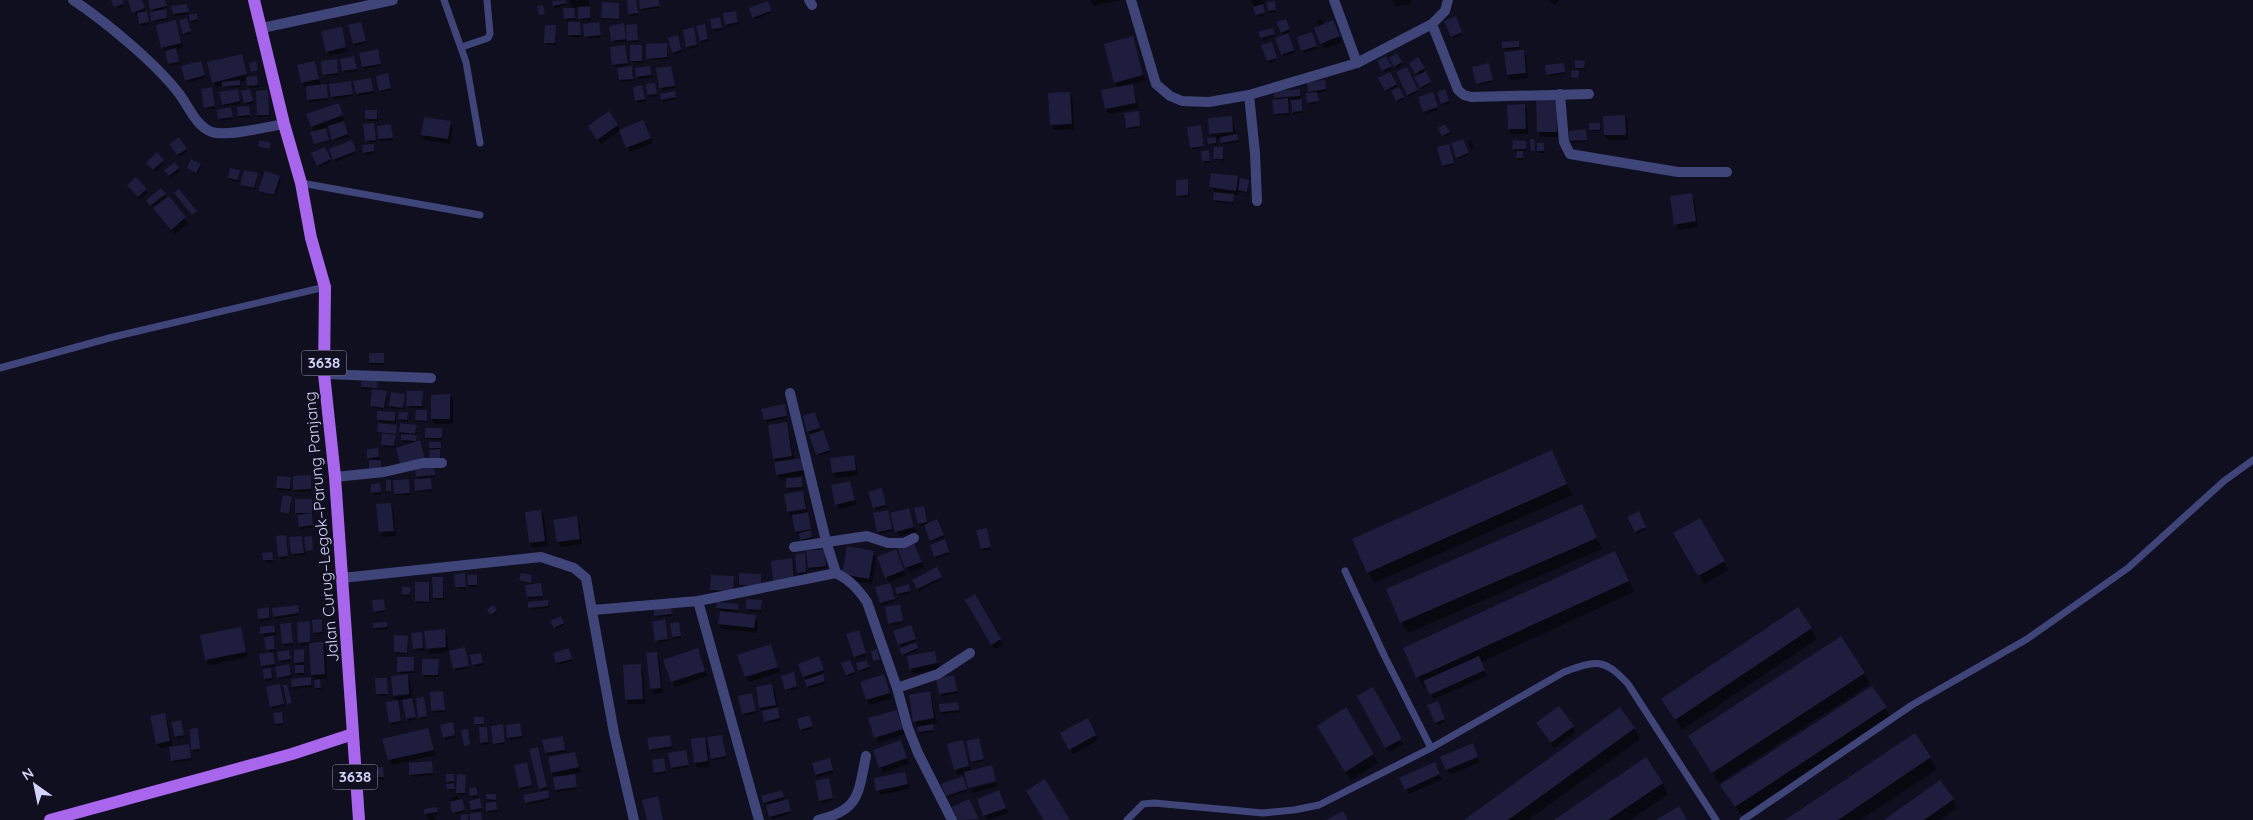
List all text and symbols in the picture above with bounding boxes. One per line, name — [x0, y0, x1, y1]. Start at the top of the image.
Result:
road number: 3638 — [302, 350, 346, 376]
street label: Jalan Curug–Legok–Parung Panjang — [299, 391, 343, 663]
north arrow — [10, 760, 60, 810]
text: N — [19, 764, 37, 784]
road number: 3638 — [332, 764, 378, 790]

